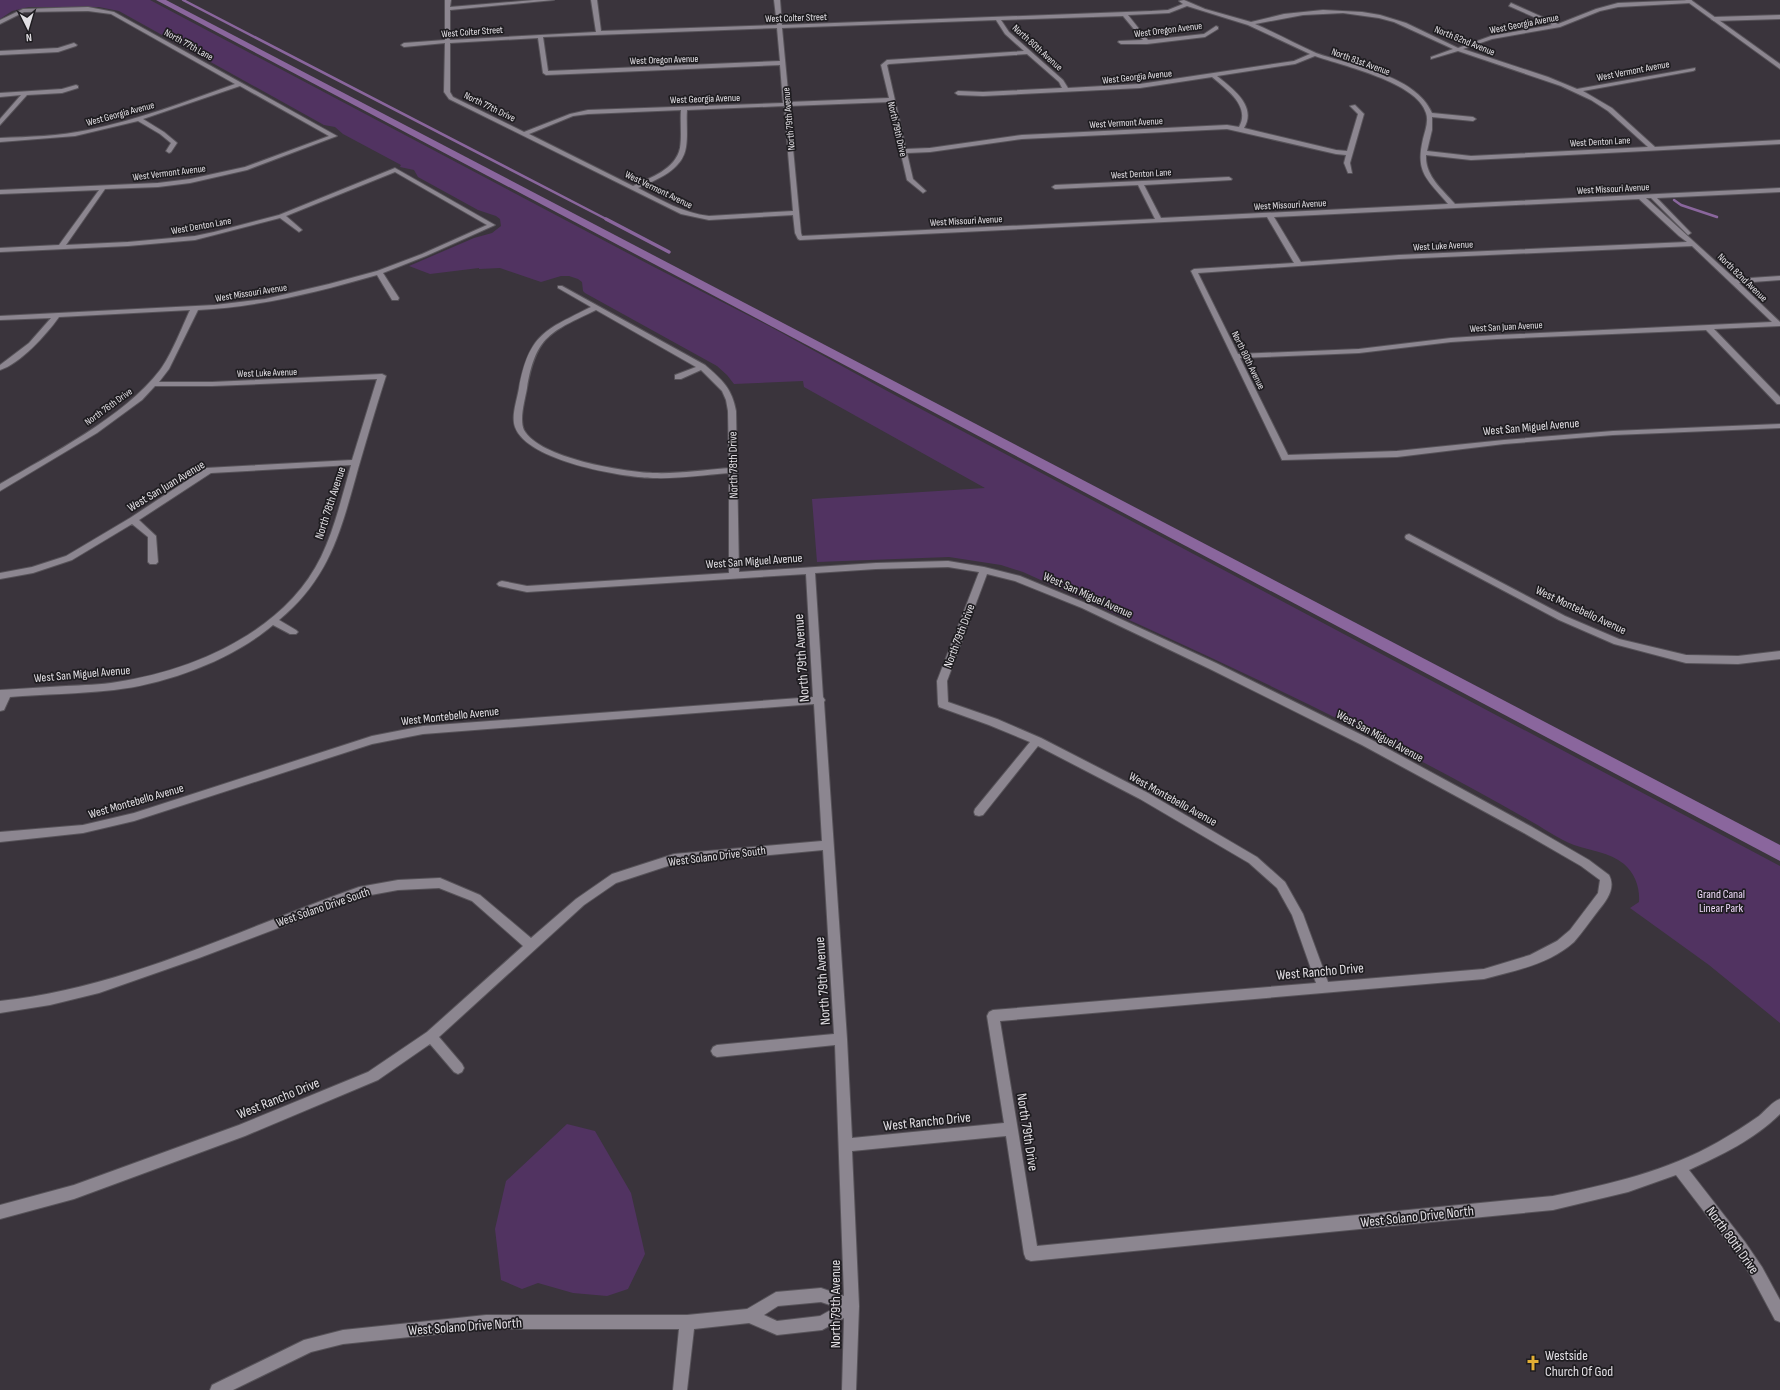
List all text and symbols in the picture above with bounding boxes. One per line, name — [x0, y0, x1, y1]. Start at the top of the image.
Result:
north arrow — [8, 8, 48, 48]
street label: West Colter Street — [765, 11, 827, 25]
street label: West Georgia Avenue — [1489, 11, 1560, 37]
street label: West Oregon Avenue — [1133, 20, 1203, 40]
street label: North 80th Avenue — [1010, 22, 1065, 73]
street label: North 82nd Avenue — [1433, 23, 1497, 59]
street label: West Colter Street — [441, 24, 503, 40]
street label: North 77th Lane — [162, 27, 215, 63]
text: N — [25, 31, 32, 44]
street label: North 81st Avenue — [1330, 46, 1392, 78]
street label: West Oregon Avenue — [630, 53, 699, 67]
street label: West Vermont Avenue — [1596, 58, 1671, 84]
street label: West Georgia Avenue — [1102, 67, 1173, 87]
street label: North 79th Avenue — [780, 87, 798, 151]
street label: North 77th Drive — [462, 89, 517, 124]
street label: West Georgia Avenue — [670, 92, 740, 106]
street label: West Georgia Avenue — [85, 99, 156, 129]
street label: North 79th Drive — [885, 101, 909, 158]
street label: West Vermont Avenue — [1089, 115, 1163, 131]
street label: West Denton Lane — [1569, 134, 1631, 150]
street label: West Vermont Avenue — [132, 163, 206, 183]
street label: West Denton Lane — [1110, 166, 1172, 182]
street label: West Vermont Avenue — [623, 168, 694, 211]
street label: West Missouri Avenue — [1577, 181, 1650, 197]
street label: West Missouri Avenue — [1254, 197, 1327, 213]
street label: West Missouri Avenue — [930, 213, 1003, 229]
street label: West Denton Lane — [170, 215, 232, 237]
street label: West Luke Avenue — [1413, 238, 1473, 254]
street label: North 82nd Avenue — [1715, 251, 1770, 304]
street label: West Missouri Avenue — [214, 281, 288, 305]
street label: West San Juan Avenue — [1469, 319, 1543, 335]
street label: North 80th Avenue — [1229, 329, 1267, 392]
street label: West Luke Avenue — [237, 366, 297, 380]
street label: North 76th Drive — [82, 386, 135, 428]
street label: West San Miguel Avenue — [1482, 416, 1580, 439]
street label: North 78th Drive — [725, 431, 742, 499]
street label: West San Juan Avenue — [125, 457, 208, 515]
street label: North 78th Avenue — [312, 465, 349, 541]
street label: West San Miguel Avenue — [705, 551, 803, 572]
street label: West San Miguel Avenue — [1041, 569, 1135, 622]
street label: West Montebello Avenue — [1533, 583, 1629, 638]
street label: North 79th Drive — [940, 602, 979, 670]
street label: North 79th Avenue — [790, 613, 813, 703]
street label: West San Miguel Avenue — [33, 663, 131, 686]
street label: West Montebello Avenue — [400, 704, 500, 729]
street label: West San Miguel Avenue — [1334, 707, 1426, 766]
street label: West Montebello Avenue — [1126, 769, 1220, 830]
street label: West Montebello Avenue — [87, 781, 186, 822]
street label: West Solano Drive South — [667, 843, 767, 870]
street label: West Solano Drive South — [274, 884, 372, 931]
park label: Grand Canal Linear Park — [1697, 887, 1745, 916]
street label: North 79th Avenue — [811, 936, 834, 1026]
street label: West Rancho Drive — [1276, 959, 1365, 984]
street label: West Rancho Drive — [234, 1074, 322, 1123]
street label: North 79th Drive — [1013, 1092, 1042, 1172]
street label: West Rancho Drive — [883, 1108, 972, 1135]
street label: West Solano Drive North — [1360, 1202, 1475, 1231]
street label: North 80th Drive — [1703, 1203, 1763, 1277]
street label: North 79th Avenue — [827, 1260, 844, 1348]
street label: West Solano Drive North — [408, 1314, 522, 1339]
place label: Westside Church Of God — [1545, 1347, 1613, 1380]
church icon: Westside Church Of God — [1524, 1354, 1542, 1372]

